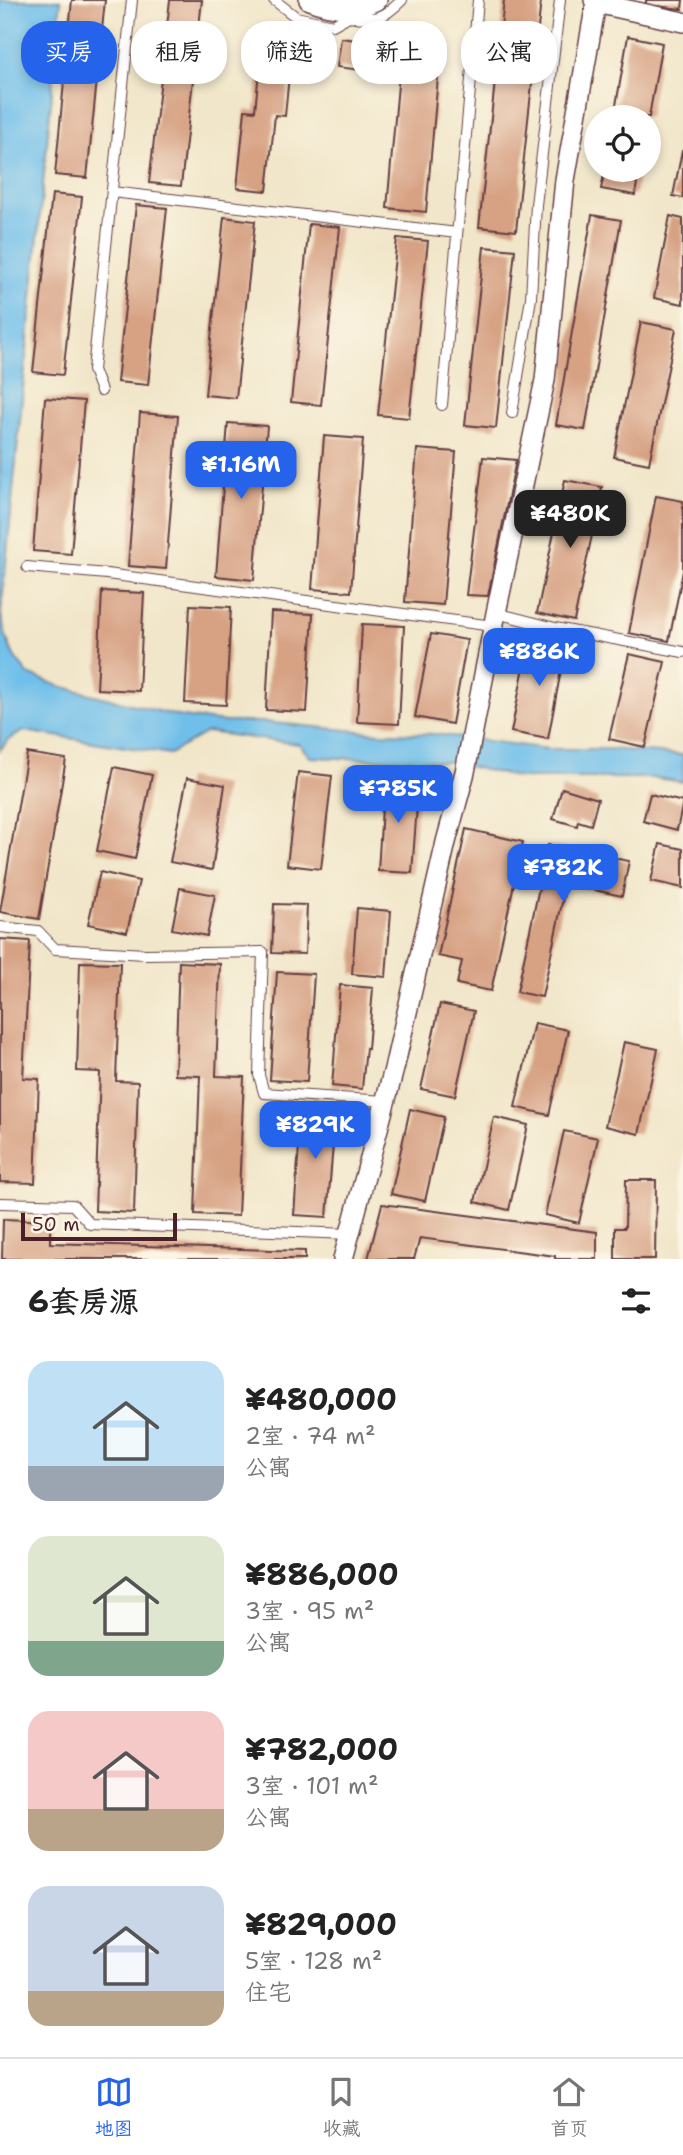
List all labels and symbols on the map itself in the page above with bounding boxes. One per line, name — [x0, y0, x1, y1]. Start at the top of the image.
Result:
pin: ¥1.16M — [184, 442, 298, 501]
pin: ¥480K — [521, 490, 619, 550]
pin: ¥886K — [490, 628, 588, 688]
pin: ¥785K — [349, 766, 447, 825]
pin: ¥782K — [514, 844, 612, 904]
pin: ¥829K — [266, 1102, 364, 1161]
scale bar — [21, 1210, 177, 1242]

